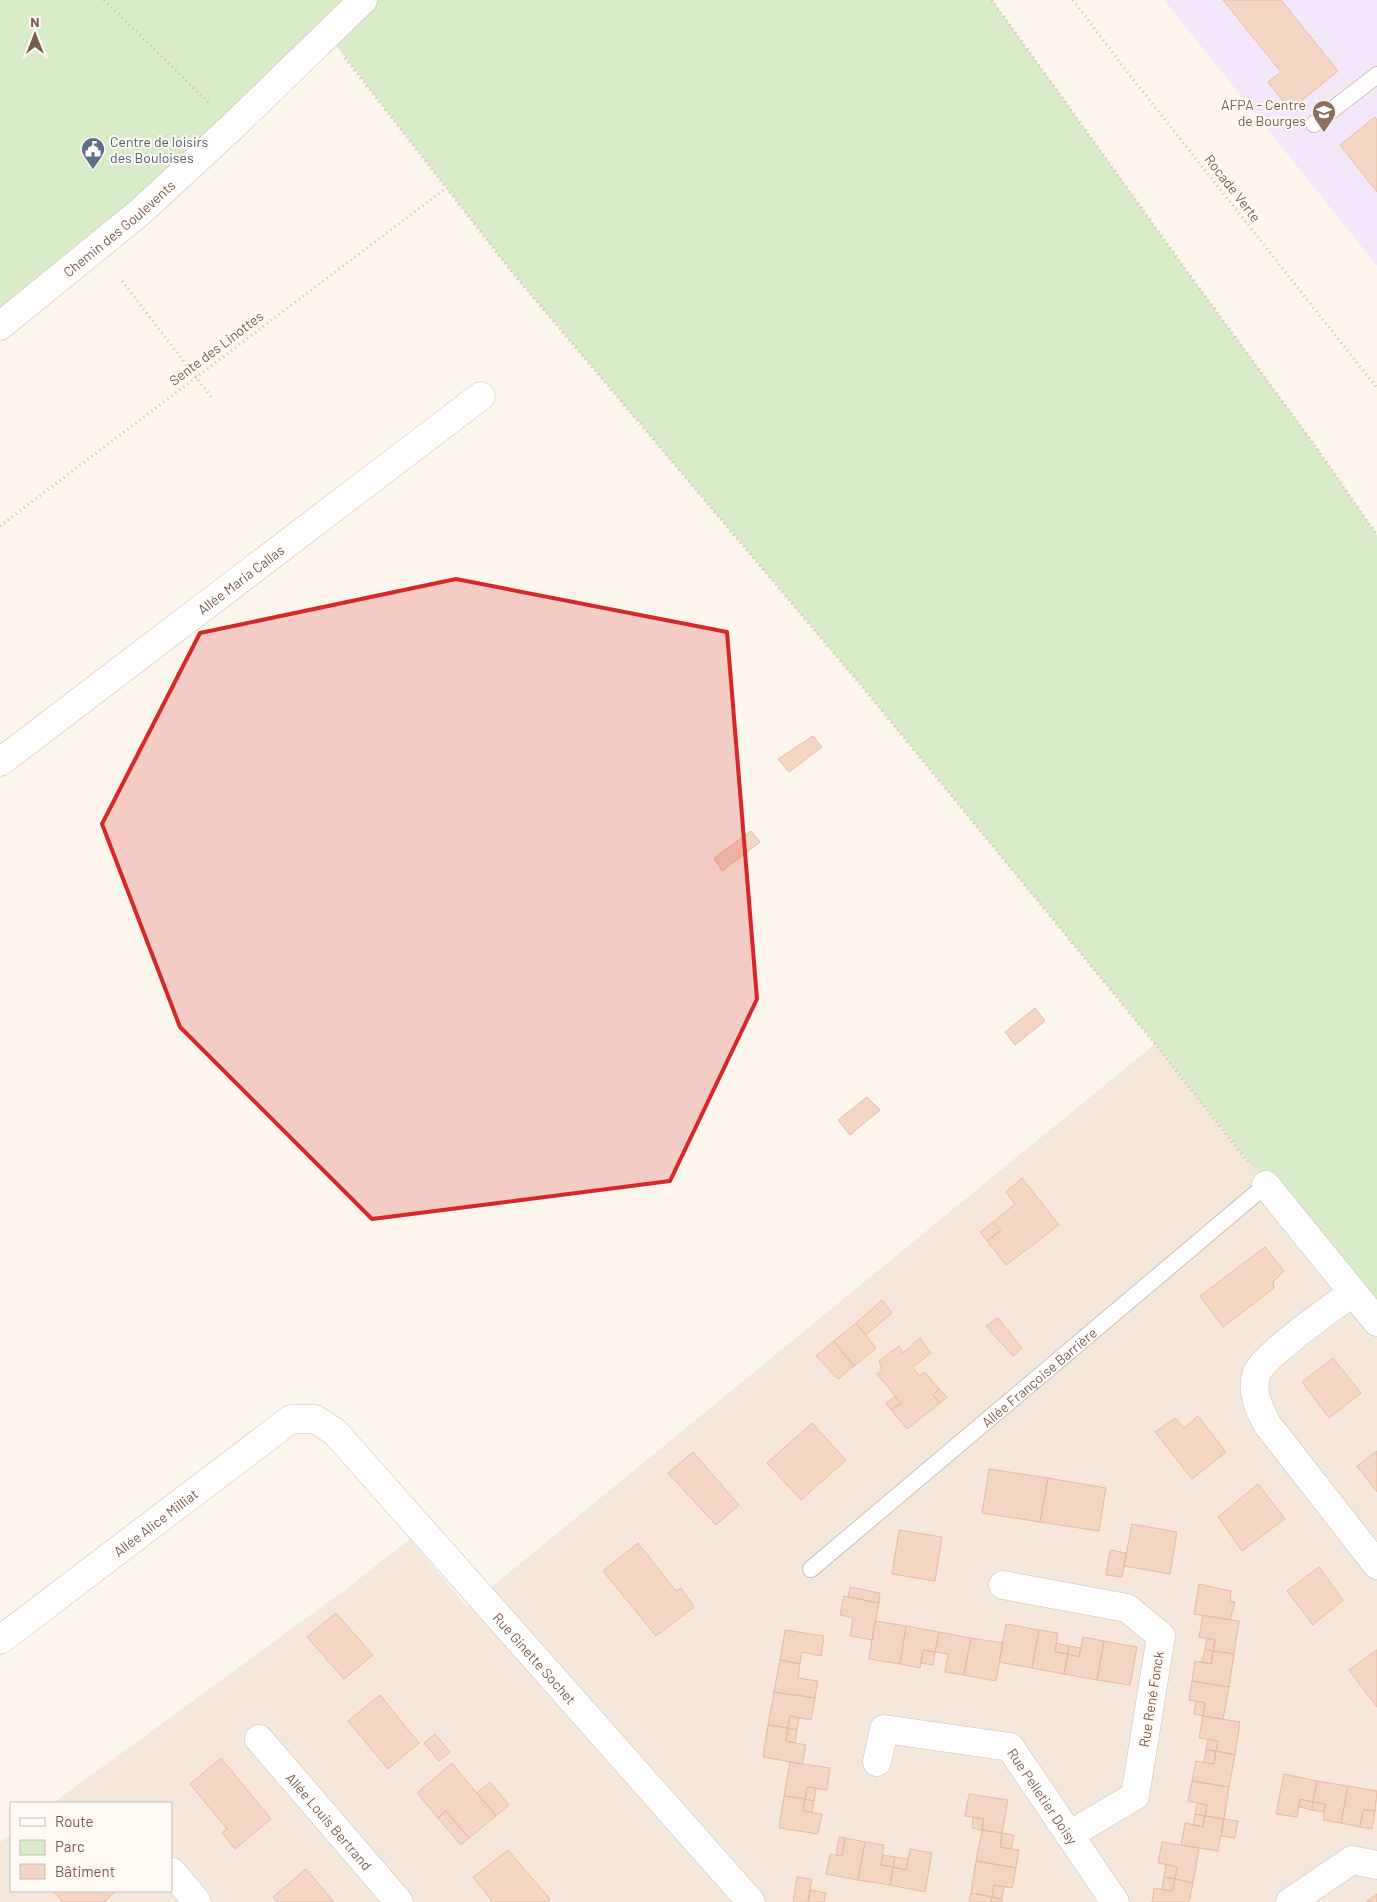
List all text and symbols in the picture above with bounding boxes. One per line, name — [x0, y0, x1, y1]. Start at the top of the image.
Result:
north arrow — [10, 10, 60, 60]
text: N — [30, 13, 40, 30]
place label: AFPA - Centre de Bourges — [1221, 96, 1306, 129]
school or university icon: AFPA - Centre de Bourges — [1311, 99, 1337, 133]
place label: Centre de loisirs des Bouloises — [110, 133, 209, 166]
public building icon: Centre de loisirs des Bouloises — [80, 136, 106, 170]
street label: Rocade Verte — [1201, 151, 1265, 225]
street label: Chemin des Goulevents — [59, 176, 178, 280]
street label: Sente des Linottes — [166, 307, 267, 389]
street label: Allée Maria Callas — [194, 541, 287, 618]
street label: Allée Françoise Barrière — [978, 1323, 1100, 1430]
street label: Allée Alice Milliat — [110, 1485, 201, 1560]
street label: Rue Ginette Sochet — [490, 1609, 580, 1707]
street label: Rue René Fonck — [1135, 1650, 1167, 1748]
street label: Rue Pelletier Doisy — [1005, 1745, 1082, 1848]
street label: Allée Louis Bertrand — [283, 1769, 376, 1873]
legend — [10, 1802, 172, 1892]
text: Route — [55, 1812, 94, 1830]
text: Parc — [55, 1837, 85, 1855]
text: Bâtiment — [55, 1862, 115, 1880]

